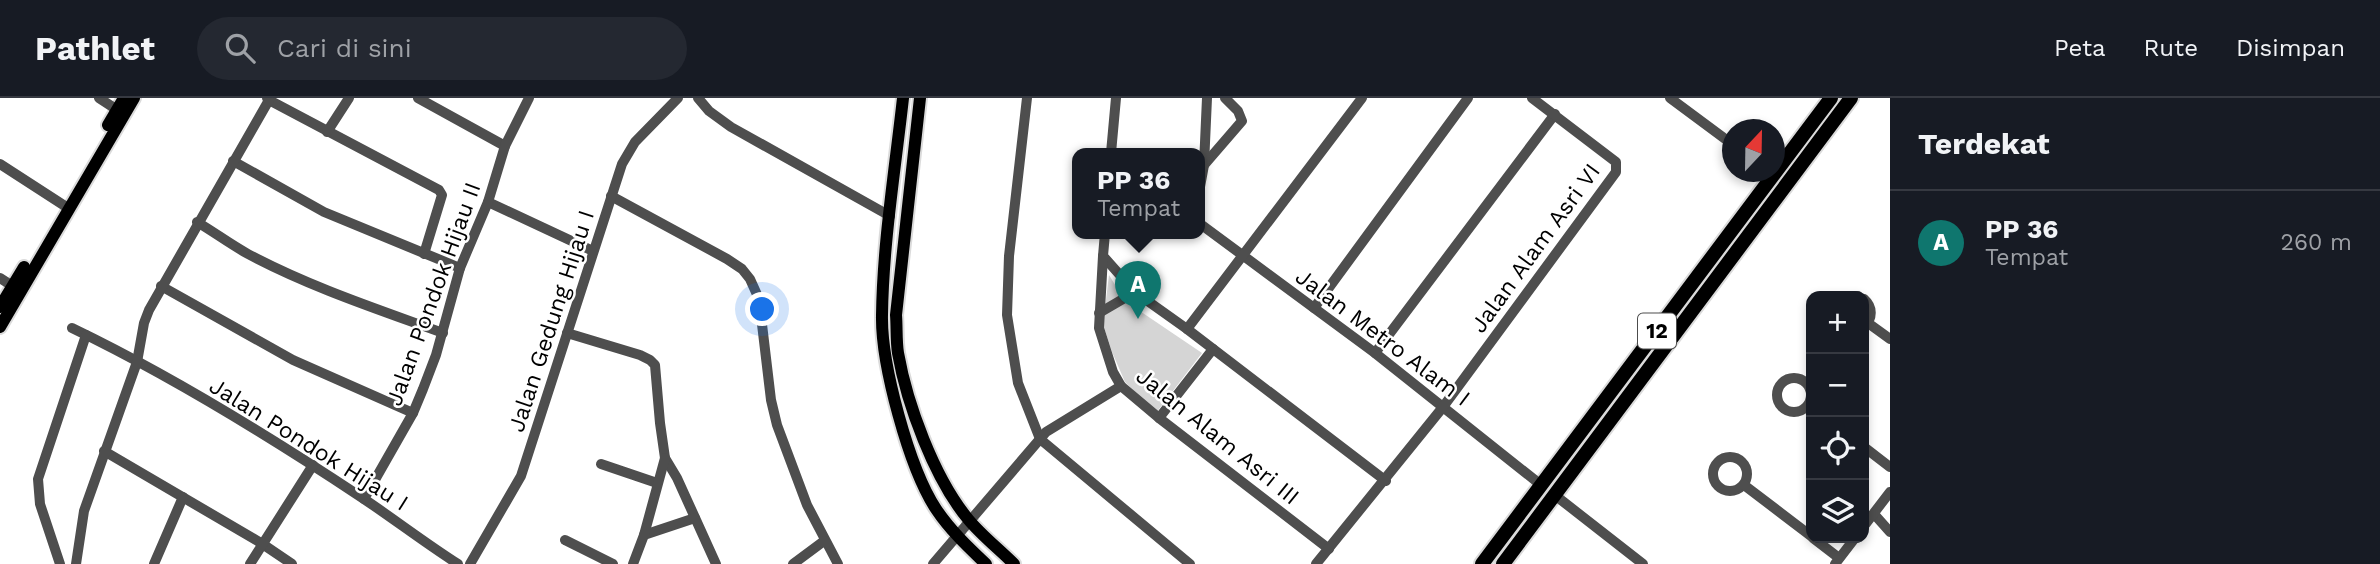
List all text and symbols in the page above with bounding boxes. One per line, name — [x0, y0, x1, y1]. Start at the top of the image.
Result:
search box — [197, 17, 687, 80]
text: Pathlet — [35, 29, 155, 68]
icon: search — [221, 29, 259, 67]
text: Cari di sini — [277, 33, 412, 63]
text: Peta — [2054, 34, 2106, 62]
text: Rute — [2144, 34, 2198, 62]
text: Disimpan — [2236, 34, 2345, 62]
north arrow — [1722, 119, 1785, 182]
text: Terdekat — [1918, 126, 2050, 161]
popup — [1072, 148, 1205, 239]
street label: Jalan Alam Asri VI — [1465, 158, 1606, 338]
text: PP 36 — [1097, 165, 1170, 195]
street label: Jalan Pondok Hijau II — [380, 179, 487, 410]
text: Tempat — [1097, 195, 1180, 222]
street label: Jalan Gedung Hijau I — [503, 207, 600, 435]
text: PP 36 — [1985, 214, 2058, 244]
text: A — [1933, 229, 1949, 256]
text: 260 m — [2281, 229, 2352, 256]
text: Tempat — [1985, 244, 2068, 271]
pin: A — [1115, 261, 1161, 319]
street label: Jalan Metro Alam I — [1290, 263, 1475, 412]
map controls — [1806, 291, 1869, 543]
button: + — [1806, 291, 1869, 354]
your location — [745, 292, 779, 326]
road number: 12 — [1638, 314, 1676, 348]
button: − — [1806, 354, 1869, 417]
street label: Jalan Alam Asri III — [1131, 362, 1305, 510]
street label: Jalan Pondok Hijau I — [204, 372, 413, 517]
button: locate — [1806, 417, 1869, 480]
button: layers — [1806, 480, 1869, 543]

